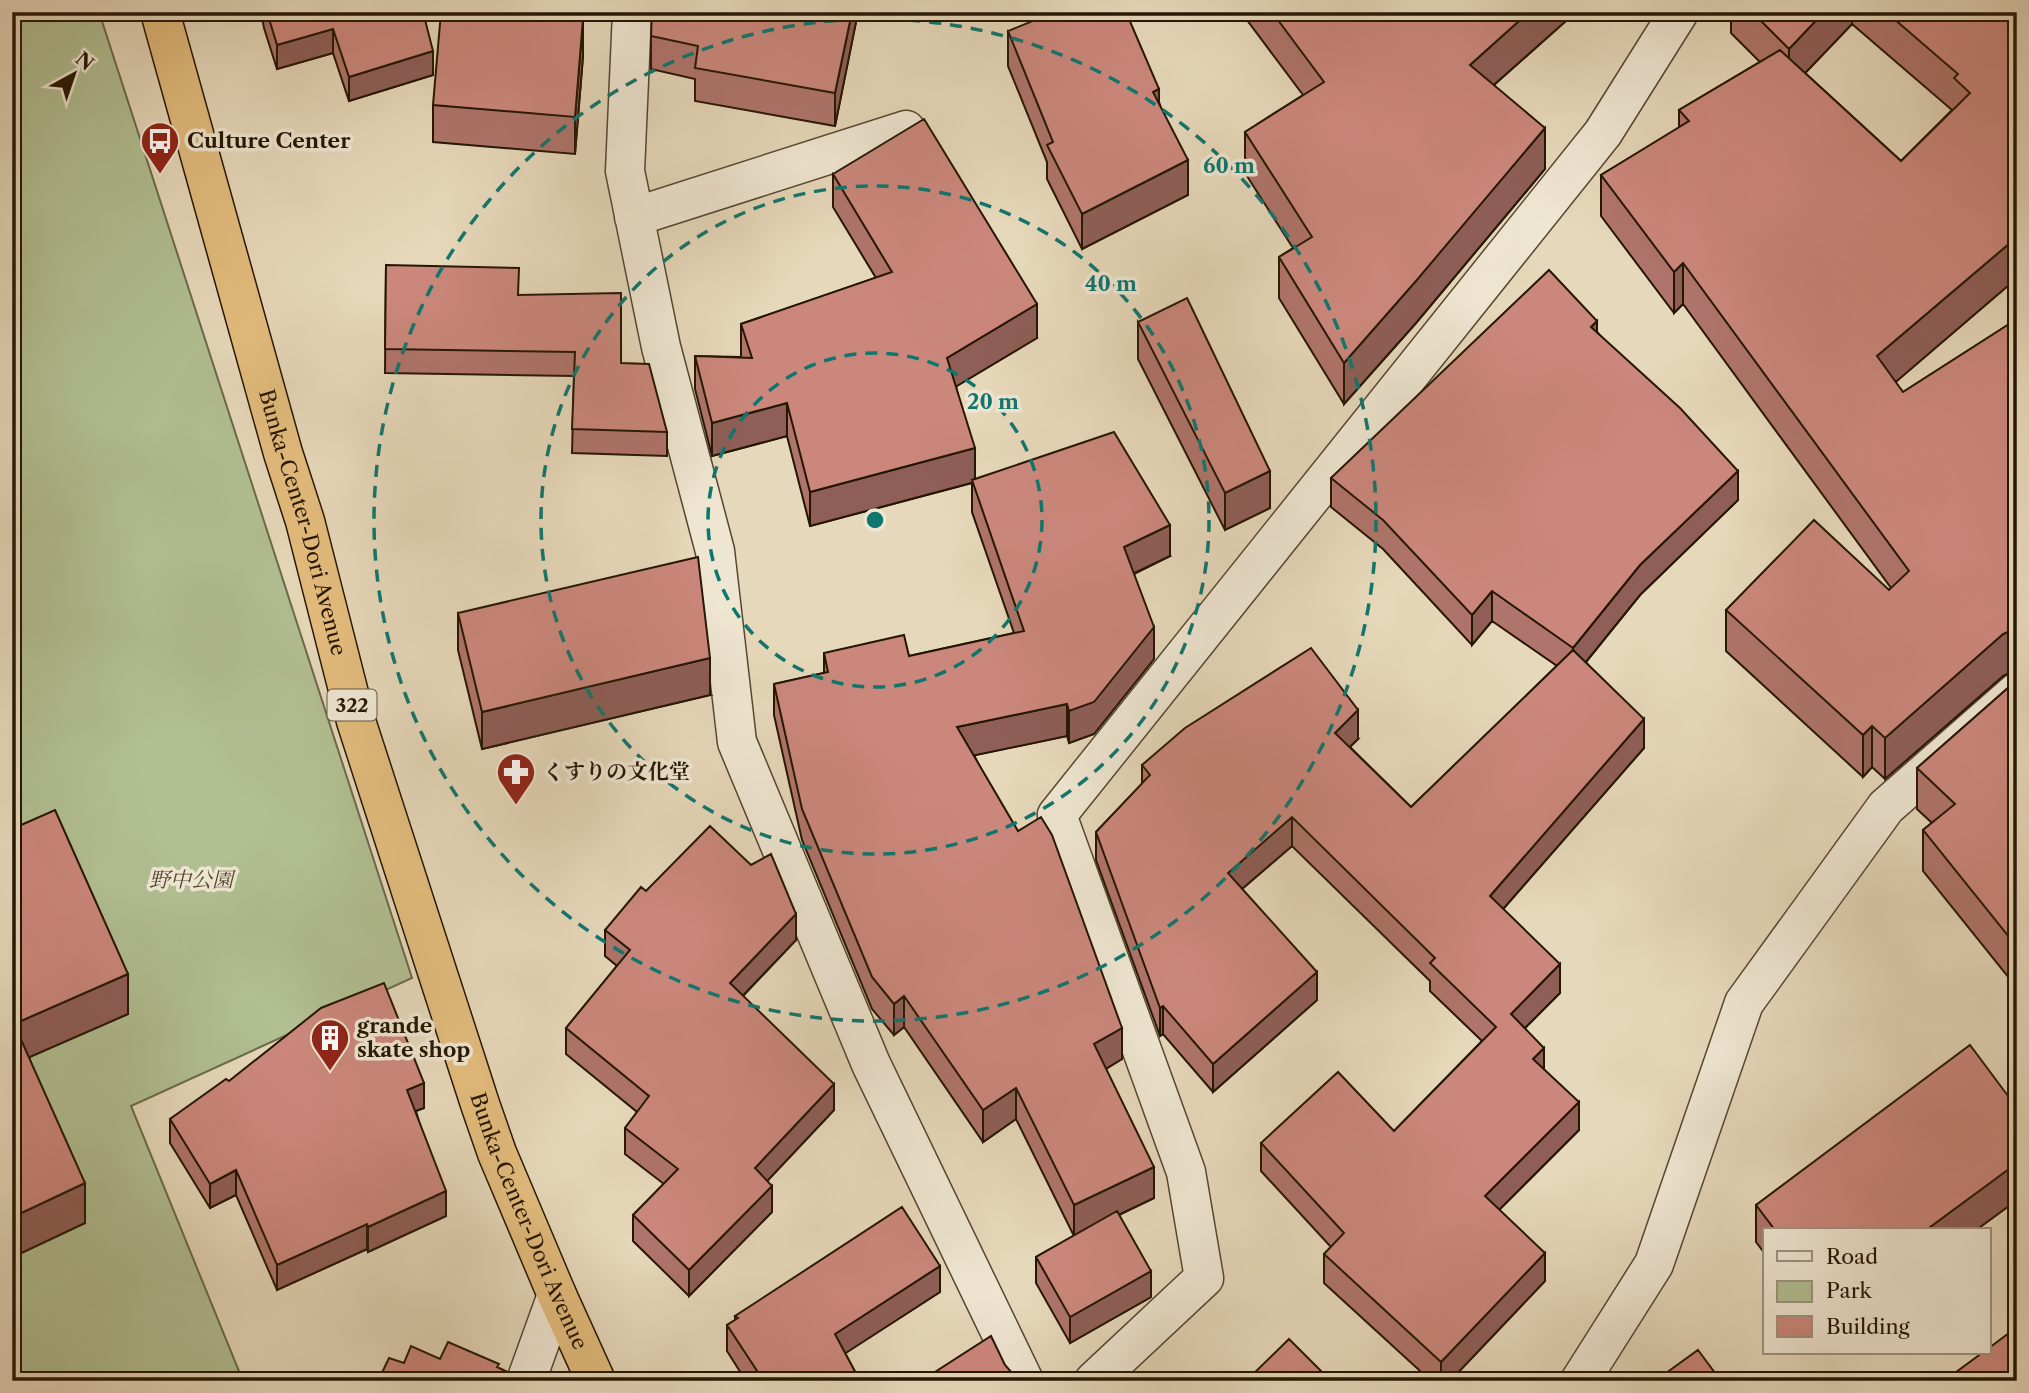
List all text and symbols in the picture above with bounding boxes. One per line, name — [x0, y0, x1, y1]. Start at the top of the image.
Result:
north arrow — [38, 38, 108, 108]
text: N — [71, 47, 98, 75]
bus stop icon: Culture Center — [139, 120, 181, 175]
place label: Culture Center — [187, 128, 351, 153]
text: 60 m — [1203, 153, 1255, 178]
text: 40 m — [1085, 271, 1137, 296]
street label: Bunka-Center-Dori Avenue — [254, 386, 352, 658]
text: 20 m — [967, 389, 1019, 414]
centre of rings — [863, 508, 887, 532]
road number: 322 — [328, 690, 376, 720]
pharmacy icon: くすりの文化堂 — [495, 751, 537, 806]
place label: くすりの文化堂 — [543, 759, 690, 784]
park label: 野中公園 — [149, 867, 236, 892]
place label: grande skate shop — [356, 1013, 470, 1062]
building icon: grande skate shop — [309, 1017, 351, 1072]
street label: Bunka-Center-Dori Avenue — [465, 1089, 593, 1353]
legend — [1763, 1228, 1990, 1354]
text: Road — [1826, 1244, 1878, 1269]
text: Park — [1826, 1278, 1872, 1303]
text: Building — [1826, 1314, 1911, 1339]

